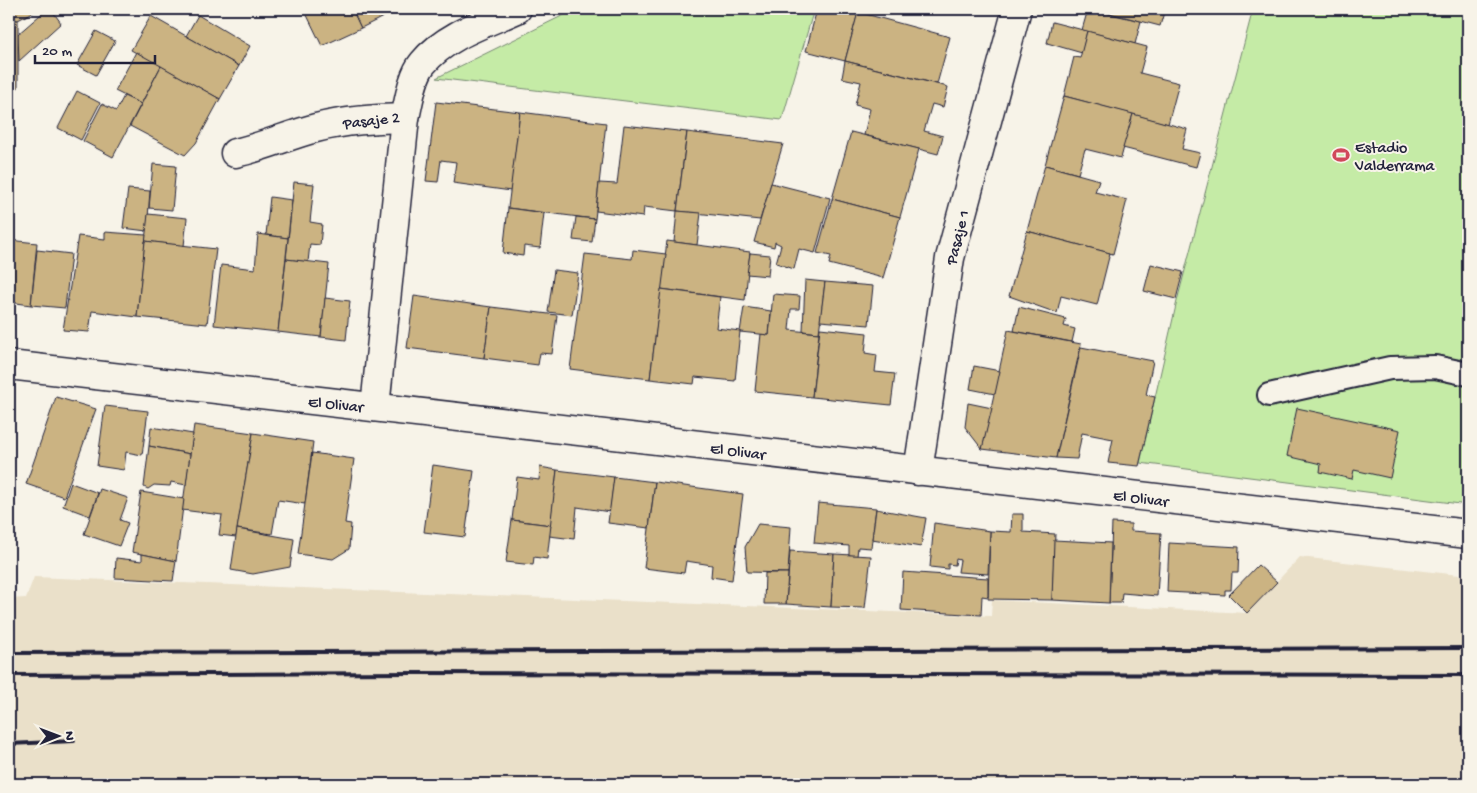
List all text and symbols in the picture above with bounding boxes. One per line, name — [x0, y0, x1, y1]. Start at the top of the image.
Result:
scale bar — [35, 32, 155, 64]
text: 20 m — [42, 43, 72, 61]
street label: Pasaje 2 — [341, 110, 401, 136]
place label: Estadio Valderrama — [1354, 140, 1436, 177]
sports icon: Estadio Valderrama — [1331, 145, 1351, 165]
street label: Pasaje 1 — [943, 209, 975, 268]
street label: El Olivar — [307, 394, 366, 419]
street label: El Olivar — [709, 441, 768, 466]
street label: El Olivar — [1112, 488, 1171, 513]
north arrow — [32, 710, 82, 760]
text: N — [60, 731, 77, 741]

